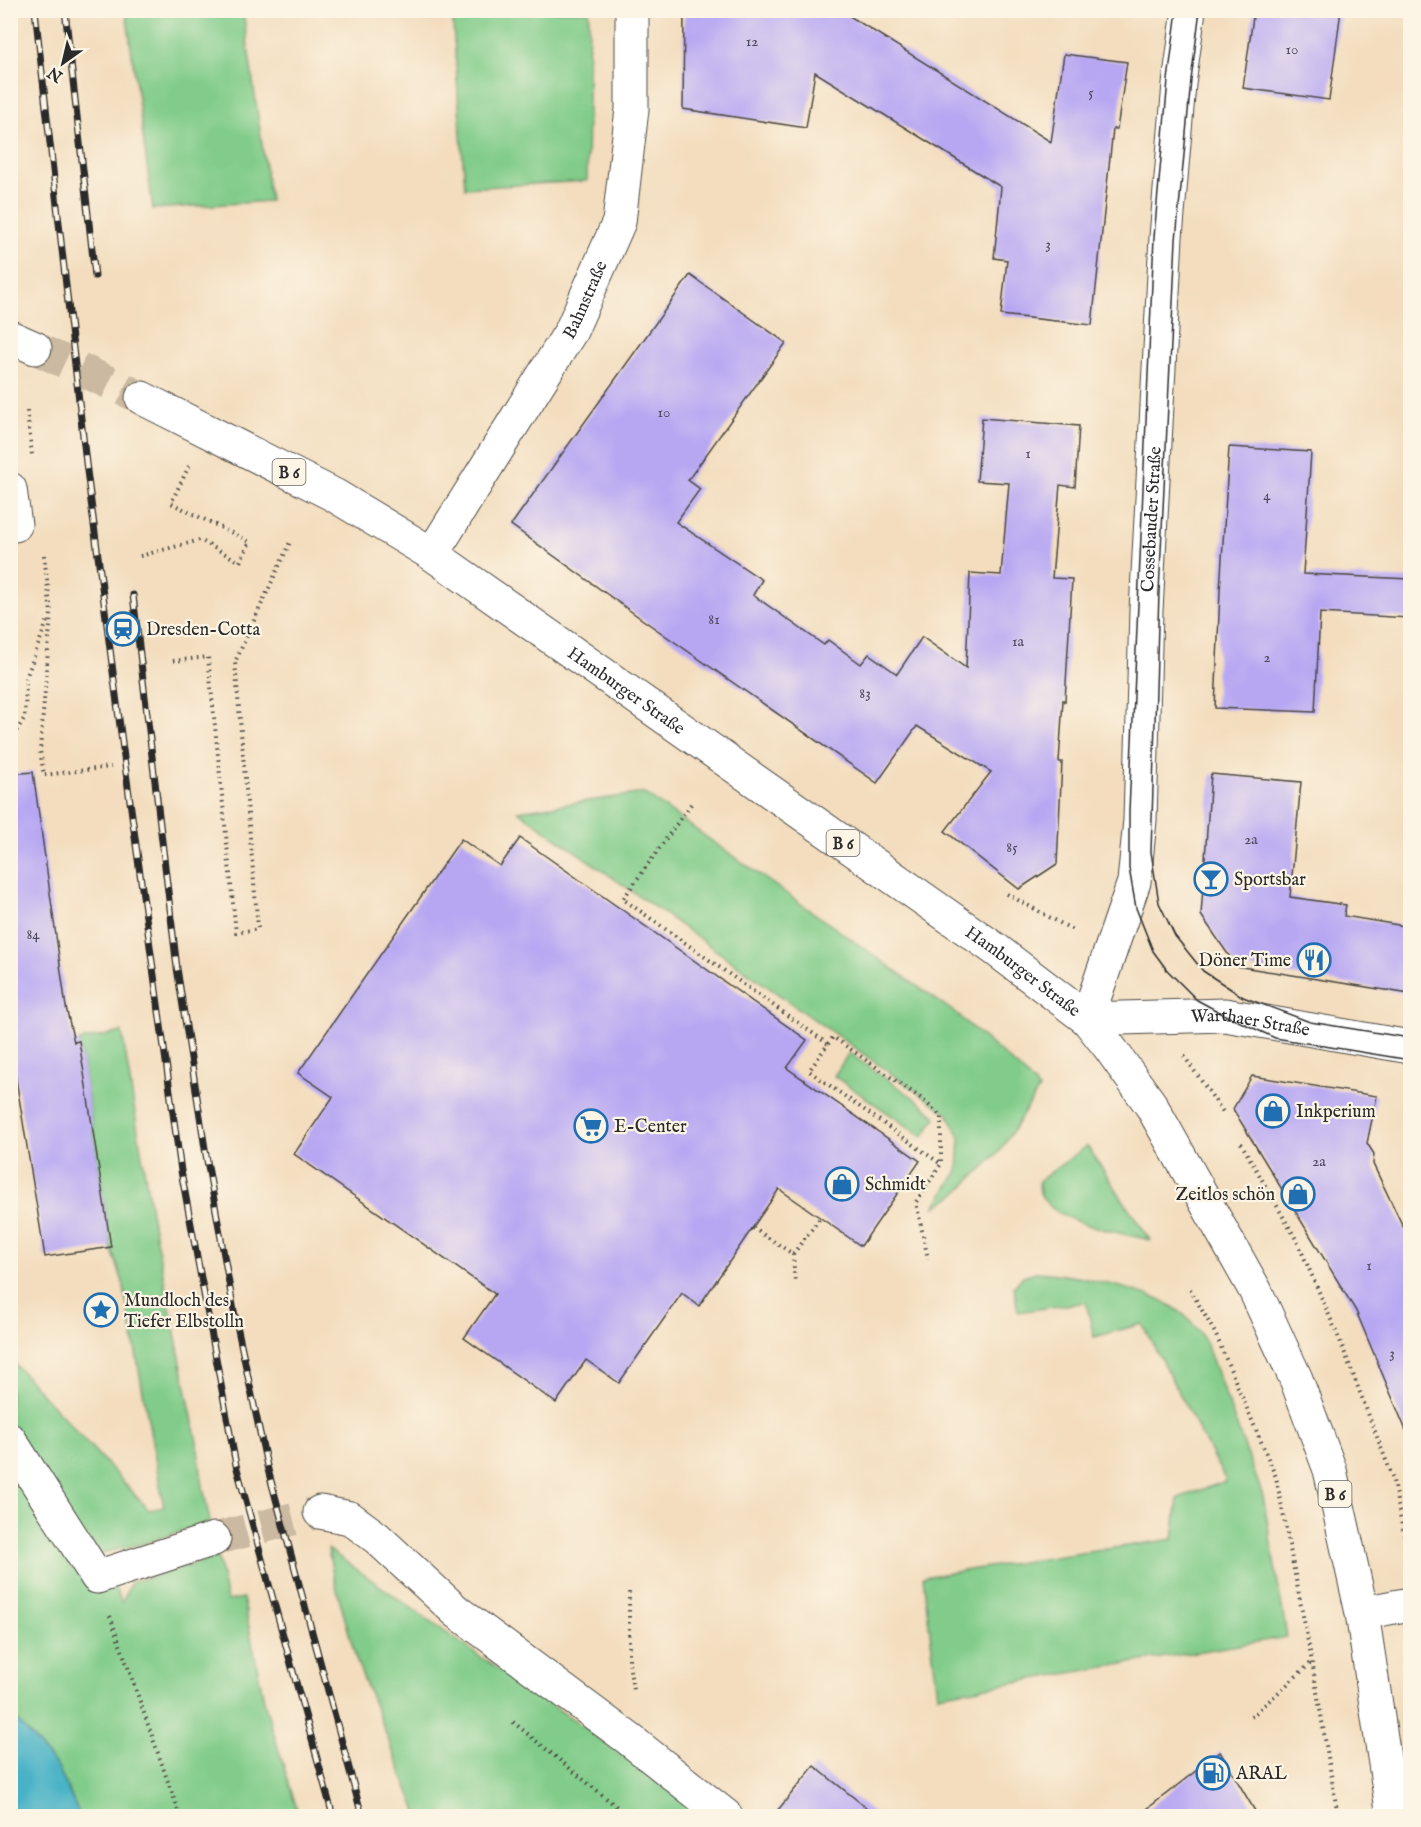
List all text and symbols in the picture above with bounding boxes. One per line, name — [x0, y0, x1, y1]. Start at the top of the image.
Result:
house number: 12 — [746, 32, 758, 51]
north arrow — [33, 33, 93, 93]
house number: 10 — [1286, 40, 1298, 59]
text: N — [44, 62, 68, 86]
house number: 5 — [1088, 83, 1094, 102]
house number: 3 — [1045, 235, 1051, 254]
street label: Bahnstraße — [559, 258, 613, 344]
house number: 10 — [658, 403, 670, 422]
house number: 1 — [1025, 444, 1031, 463]
street label: Cossebauder Straße — [1137, 446, 1168, 593]
road number: B 6 — [272, 459, 306, 485]
house number: 4 — [1263, 486, 1271, 505]
house number: 81 — [708, 610, 720, 629]
station icon: Dresden-Cotta — [105, 611, 141, 647]
place label: Dresden-Cotta — [146, 619, 260, 642]
house number: 1a — [1012, 632, 1025, 651]
street label: Hamburger Straße — [562, 642, 689, 741]
house number: 2 — [1263, 648, 1271, 667]
house number: 83 — [859, 684, 871, 703]
road number: B 6 — [826, 830, 860, 856]
house number: 2a — [1244, 830, 1258, 849]
house number: 85 — [1006, 838, 1018, 857]
bar icon: Sportsbar — [1193, 861, 1229, 897]
place label: Sportsbar — [1234, 869, 1306, 892]
street label: Hamburger Straße — [960, 922, 1085, 1023]
house number: 84 — [26, 925, 40, 944]
restaurant icon: Döner Time — [1296, 942, 1332, 978]
place label: Döner Time — [1198, 950, 1291, 973]
street label: Warthaer Straße — [1191, 1005, 1311, 1042]
shop icon: Inkperium — [1255, 1093, 1291, 1129]
place label: Inkperium — [1296, 1101, 1376, 1124]
supermarket icon: E-Center — [573, 1108, 609, 1144]
place label: E-Center — [614, 1116, 687, 1139]
house number: 2a — [1312, 1152, 1326, 1171]
shop icon: Schmidt — [824, 1166, 860, 1202]
place label: Schmidt — [865, 1174, 926, 1197]
shop icon: Zeitlos schön — [1280, 1176, 1316, 1212]
place label: Zeitlos schön — [1176, 1184, 1275, 1207]
house number: 1 — [1366, 1256, 1372, 1275]
place label: Mundloch des Tiefer Elbstolln — [124, 1290, 244, 1334]
place icon: Mundloch des Tiefer Elbstolln — [83, 1292, 119, 1328]
house number: 3 — [1389, 1344, 1395, 1363]
road number: B 6 — [1318, 1481, 1352, 1507]
fuel station icon: ARAL — [1195, 1755, 1231, 1791]
place label: ARAL — [1235, 1763, 1287, 1786]

